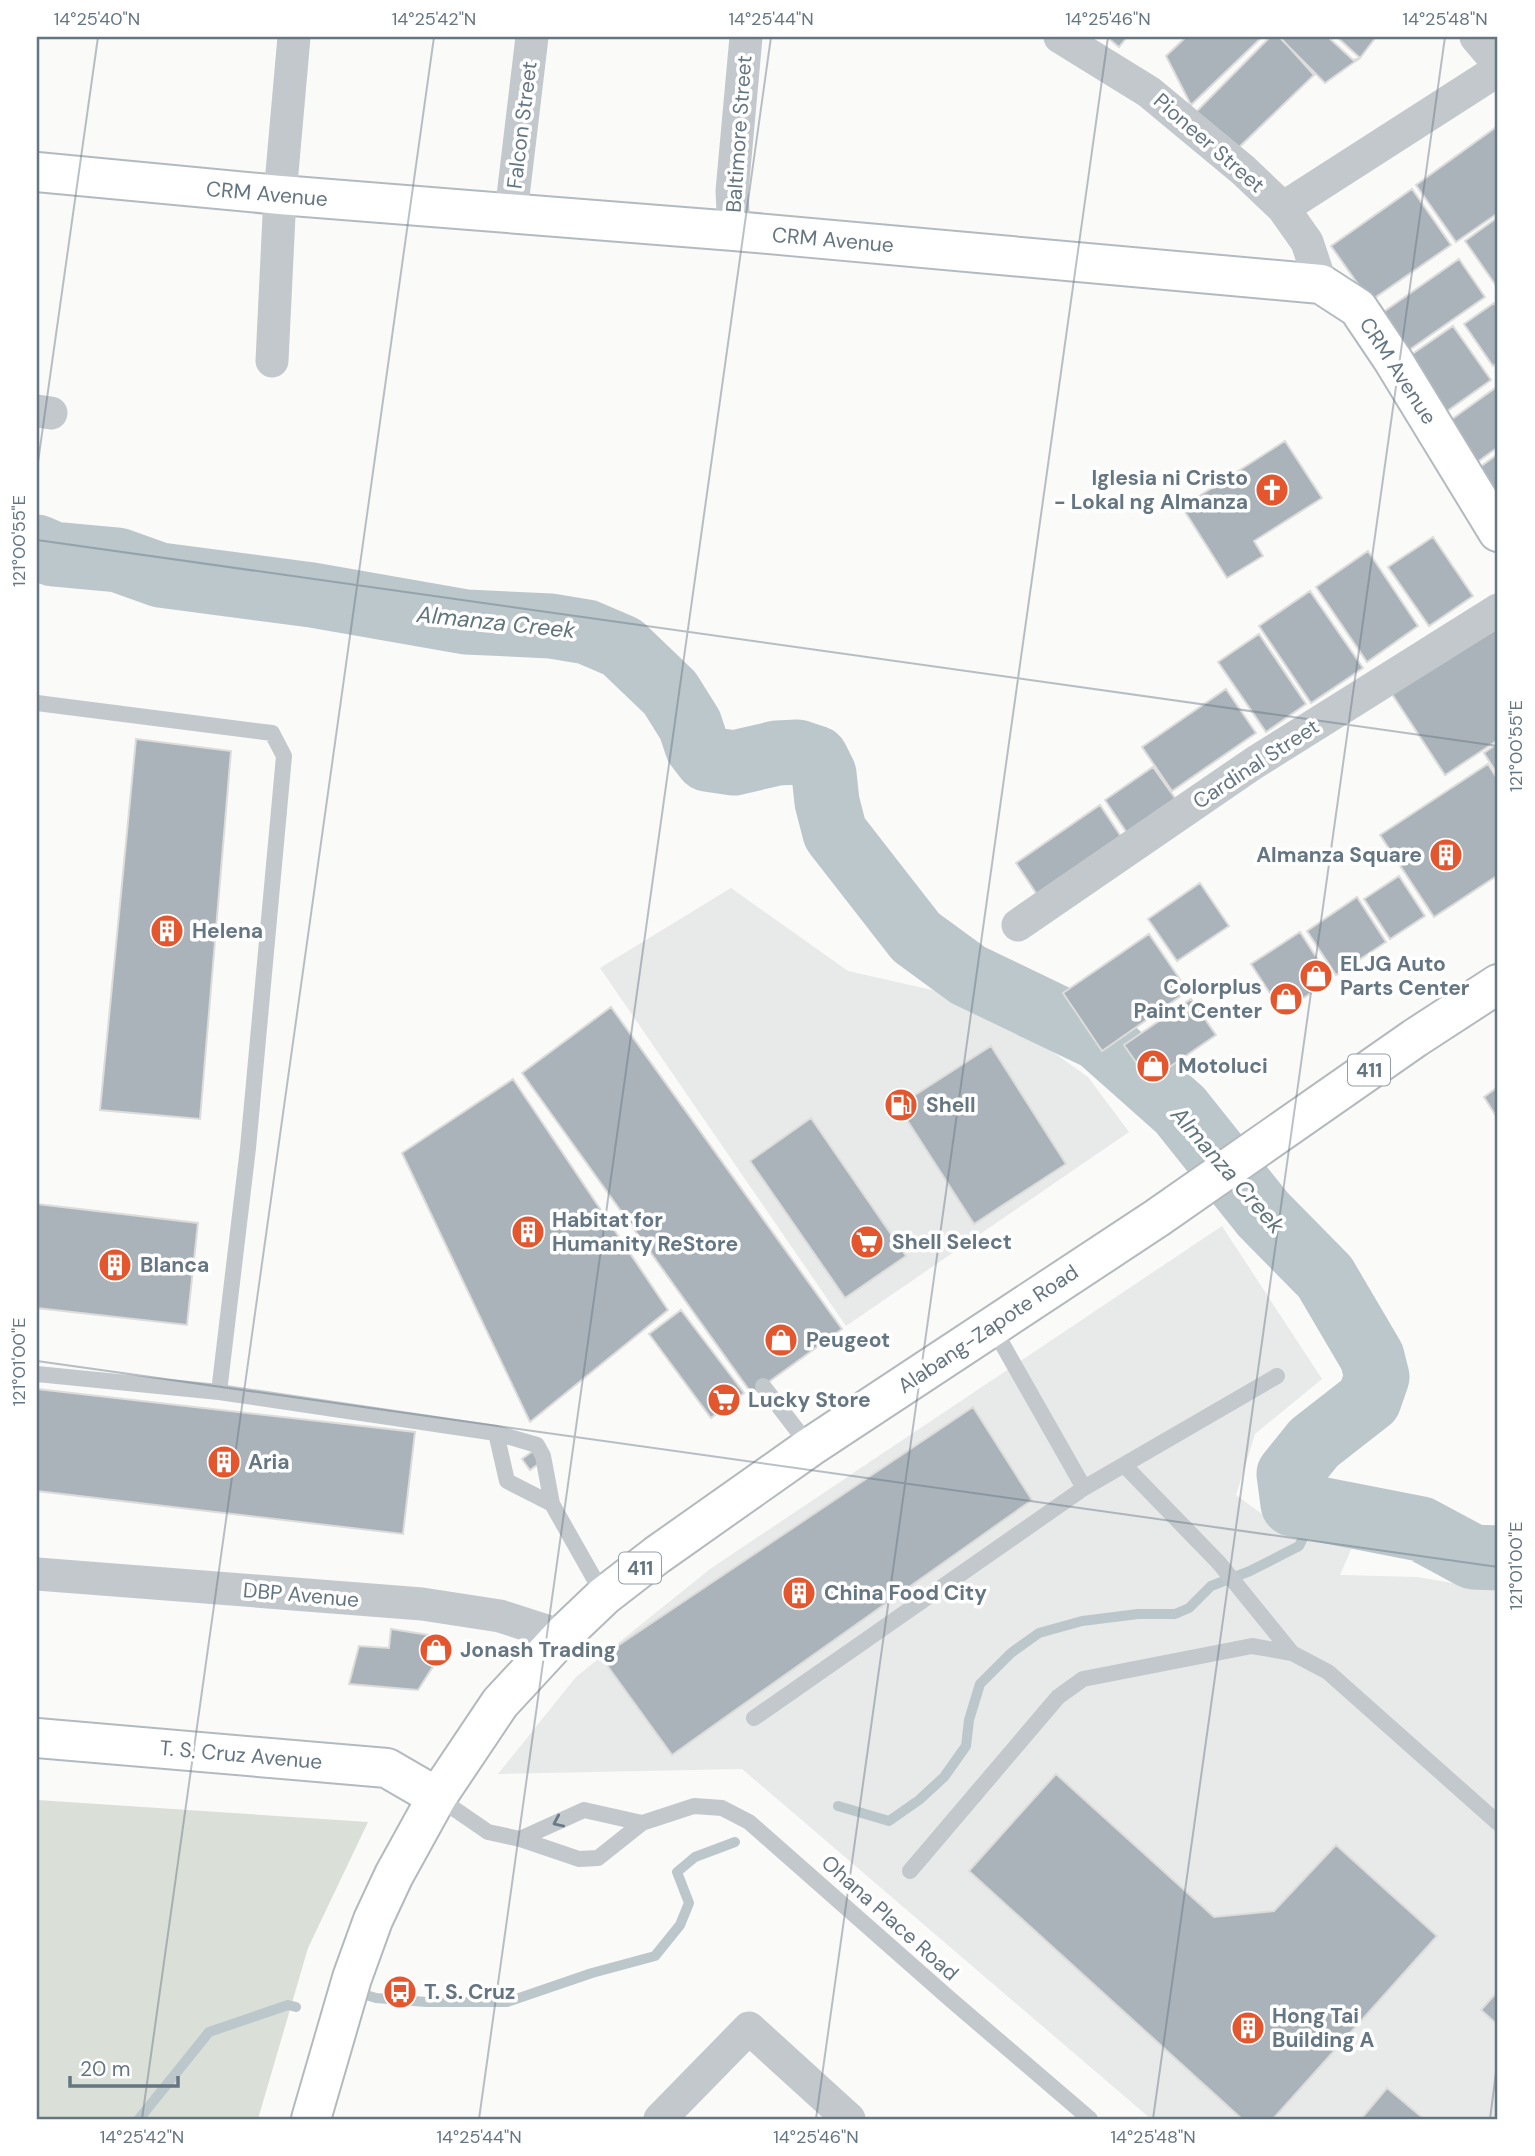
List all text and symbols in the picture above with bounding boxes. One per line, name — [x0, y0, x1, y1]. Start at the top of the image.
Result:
text: 14°25'40"N — [54, 7, 140, 31]
text: 14°25'42"N — [392, 7, 476, 31]
text: 14°25'44"N — [728, 7, 814, 31]
text: 14°25'46"N — [1065, 7, 1151, 31]
text: 14°25'48"N — [1402, 7, 1488, 31]
street label: Baltimore Street — [720, 54, 758, 214]
street label: Falcon Street — [500, 60, 544, 190]
street label: Pioneer Street — [1148, 87, 1270, 199]
street label: CRM Avenue — [205, 175, 329, 213]
street label: CRM Avenue — [771, 221, 895, 259]
street label: CRM Avenue — [1353, 312, 1443, 430]
place label: Iglesia ni Cristo - Lokal ng Almanza — [1054, 464, 1248, 516]
church icon: Iglesia ni Cristo - Lokal ng Almanza — [1253, 471, 1291, 509]
text: 121°00'55"E — [7, 495, 31, 587]
water label: Almanza Creek — [414, 599, 577, 645]
text: 121°00'55"E — [1504, 700, 1528, 792]
street label: Cardinal Street — [1187, 713, 1325, 815]
building icon: Almanza Square — [1427, 836, 1465, 874]
place label: Almanza Square — [1256, 841, 1422, 869]
building icon: Helena — [148, 912, 186, 950]
place label: Helena — [192, 917, 263, 945]
place label: ELJG Auto Parts Center — [1340, 950, 1470, 1002]
shop icon: ELJG Auto Parts Center — [1297, 957, 1335, 995]
place label: Colorplus Paint Center — [1134, 973, 1262, 1025]
shop icon: Colorplus Paint Center — [1267, 980, 1305, 1018]
shop icon: Motoluci — [1134, 1047, 1172, 1085]
place label: Motoluci — [1178, 1052, 1268, 1080]
road number: 411 — [1348, 1054, 1390, 1086]
fuel station icon: Shell — [882, 1086, 920, 1124]
place label: Shell — [926, 1091, 976, 1119]
water label: Almanza Creek — [1164, 1099, 1292, 1240]
place label: Habitat for Humanity ReStore — [552, 1206, 738, 1258]
building icon: Habitat for Humanity ReStore — [509, 1213, 547, 1251]
supermarket icon: Shell Select — [848, 1223, 886, 1261]
place label: Shell Select — [892, 1228, 1012, 1256]
building icon: Blanca — [96, 1246, 134, 1284]
place label: Blanca — [140, 1251, 209, 1279]
street label: Alabang-Zapote Road — [892, 1258, 1084, 1400]
text: 121°01'00"E — [7, 1318, 31, 1406]
shop icon: Peugeot — [762, 1321, 800, 1359]
place label: Peugeot — [806, 1326, 890, 1354]
supermarket icon: Lucky Store — [705, 1381, 743, 1419]
place label: Lucky Store — [748, 1386, 871, 1414]
building icon: Aria — [205, 1443, 243, 1481]
place label: Aria — [248, 1448, 290, 1476]
text: 121°01'00"E — [1504, 1522, 1528, 1610]
road number: 411 — [619, 1552, 661, 1584]
building icon: China Food City — [780, 1574, 818, 1612]
street label: DBP Avenue — [242, 1576, 360, 1614]
place label: China Food City — [824, 1579, 987, 1607]
shop icon: Jonash Trading — [417, 1631, 455, 1669]
place label: Jonash Trading — [460, 1636, 616, 1664]
street label: T. S. Cruz Avenue — [158, 1734, 324, 1776]
one-way arrow — [552, 1814, 565, 1828]
street label: Ohana Place Road — [815, 1849, 965, 1987]
bus stop icon: T. S. Cruz — [381, 1973, 419, 2011]
place label: T. S. Cruz — [424, 1978, 515, 2006]
place label: Hong Tai Building A — [1272, 2002, 1375, 2054]
building icon: Hong Tai Building A — [1229, 2009, 1267, 2047]
scale bar — [70, 2044, 178, 2088]
text: 20 m — [80, 2055, 131, 2083]
text: 14°25'42"N — [100, 2125, 184, 2149]
text: 14°25'44"N — [436, 2125, 522, 2149]
text: 14°25'46"N — [773, 2125, 859, 2149]
text: 14°25'48"N — [1110, 2125, 1196, 2149]

